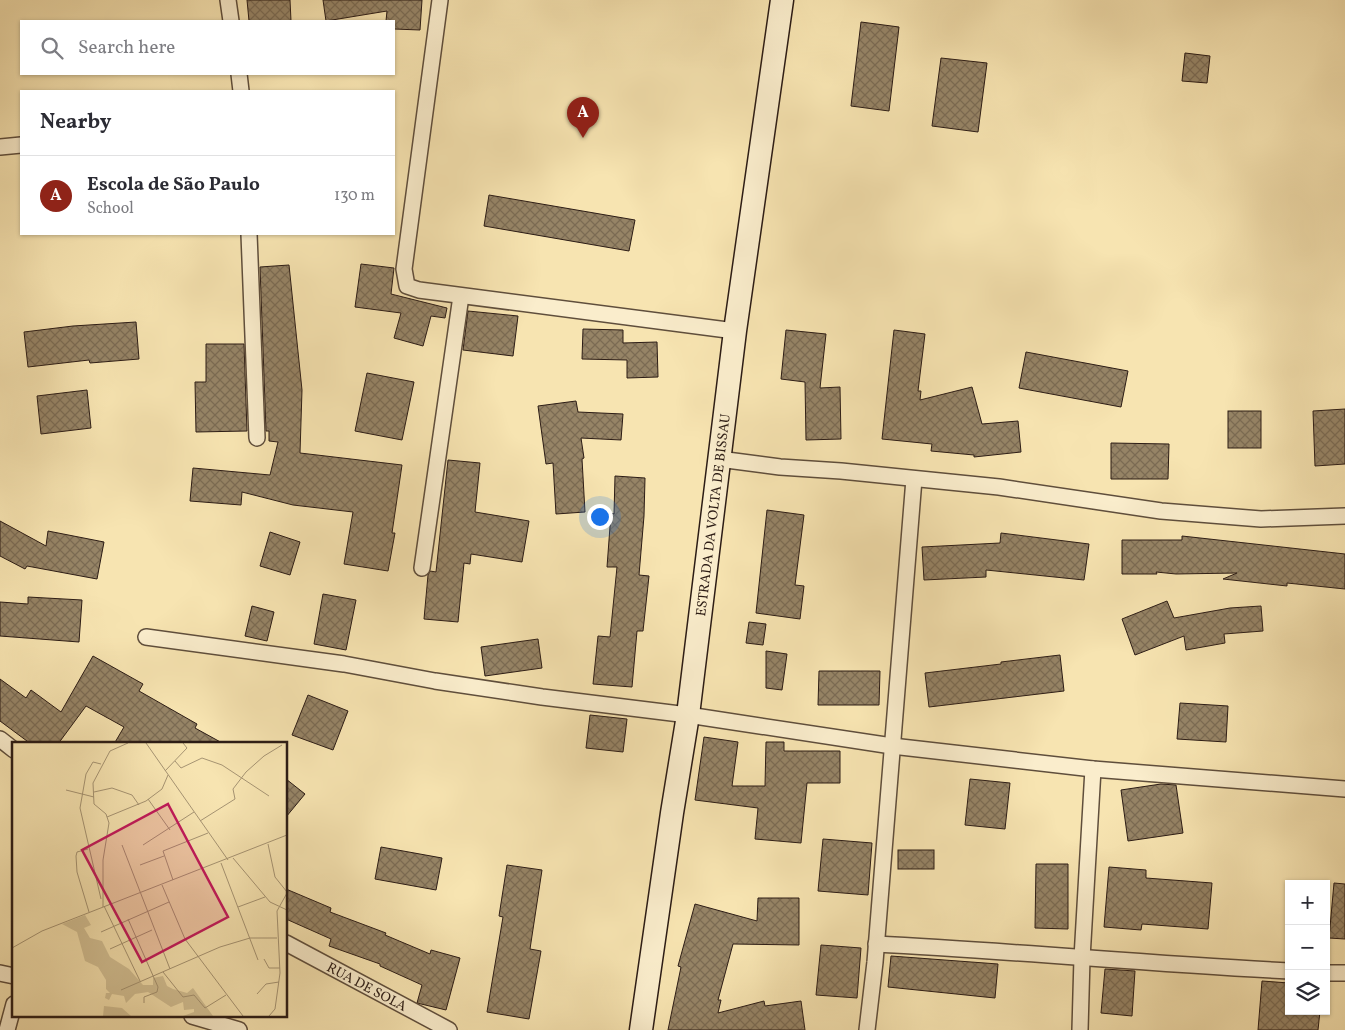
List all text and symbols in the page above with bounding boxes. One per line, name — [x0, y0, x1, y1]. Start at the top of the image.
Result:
search box — [20, 20, 395, 75]
icon: search — [38, 34, 66, 62]
text: Search here — [78, 35, 175, 61]
pin: A — [567, 97, 599, 138]
text: Nearby — [40, 108, 111, 137]
text: Escola de São Paulo — [87, 172, 260, 198]
text: A — [50, 185, 62, 207]
text: 130 m — [334, 185, 375, 207]
text: School — [87, 198, 134, 220]
street label: ESTRADA DA VOLTA DE BISSAU — [692, 413, 736, 617]
your location — [587, 504, 613, 530]
inset map — [12, 742, 288, 1018]
map controls — [1285, 880, 1330, 1015]
button: + — [1285, 880, 1330, 925]
button: − — [1285, 925, 1330, 970]
street label: RUA DE SOLA — [323, 958, 410, 1017]
button: layers — [1285, 970, 1330, 1015]

